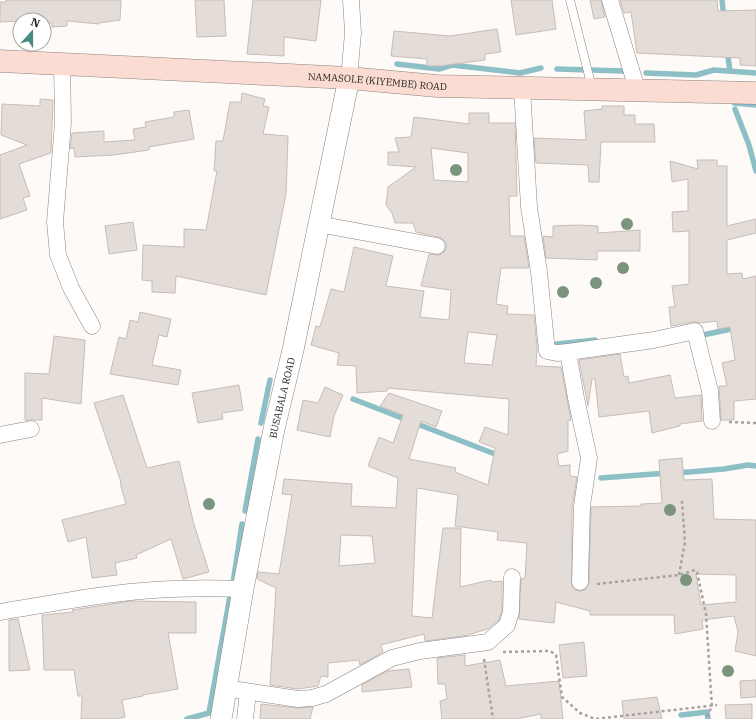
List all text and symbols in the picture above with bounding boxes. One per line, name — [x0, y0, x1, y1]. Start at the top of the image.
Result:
north arrow — [12, 12, 52, 52]
text: N — [29, 15, 42, 31]
street label: NAMASOLE (KIYEMBE) ROAD — [308, 70, 447, 93]
street label: BUSABALA ROAD — [266, 356, 298, 439]

